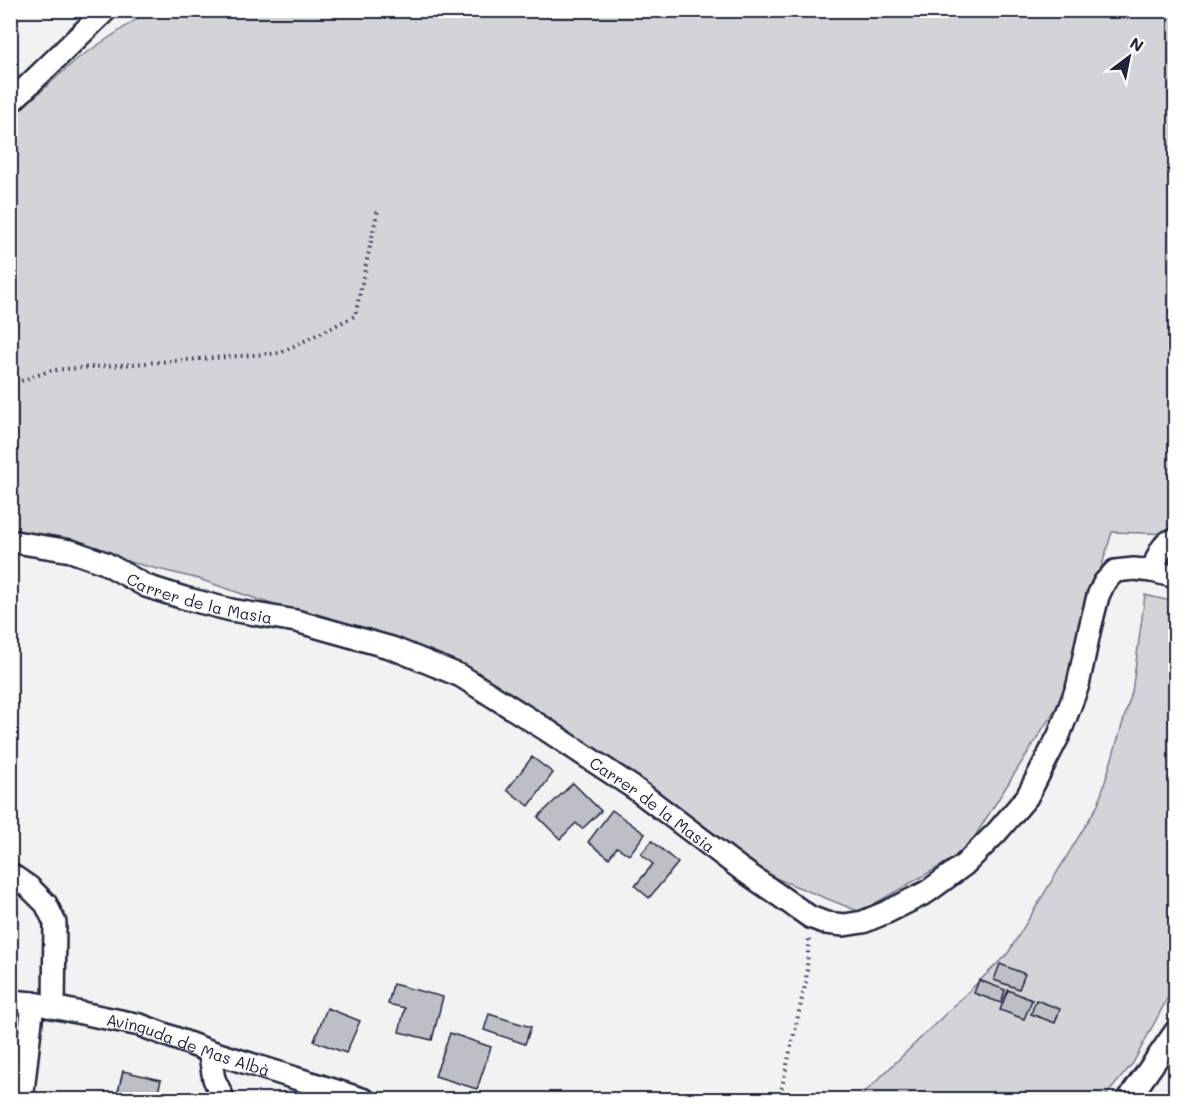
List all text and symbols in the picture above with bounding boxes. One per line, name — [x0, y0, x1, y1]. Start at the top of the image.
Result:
north arrow — [1099, 27, 1159, 87]
text: N — [1126, 32, 1148, 56]
street label: Carrer de la Masia — [123, 567, 274, 627]
street label: Carrer de la Masia — [586, 751, 720, 857]
street label: Avinguda de Mas Albà — [105, 1008, 273, 1080]

